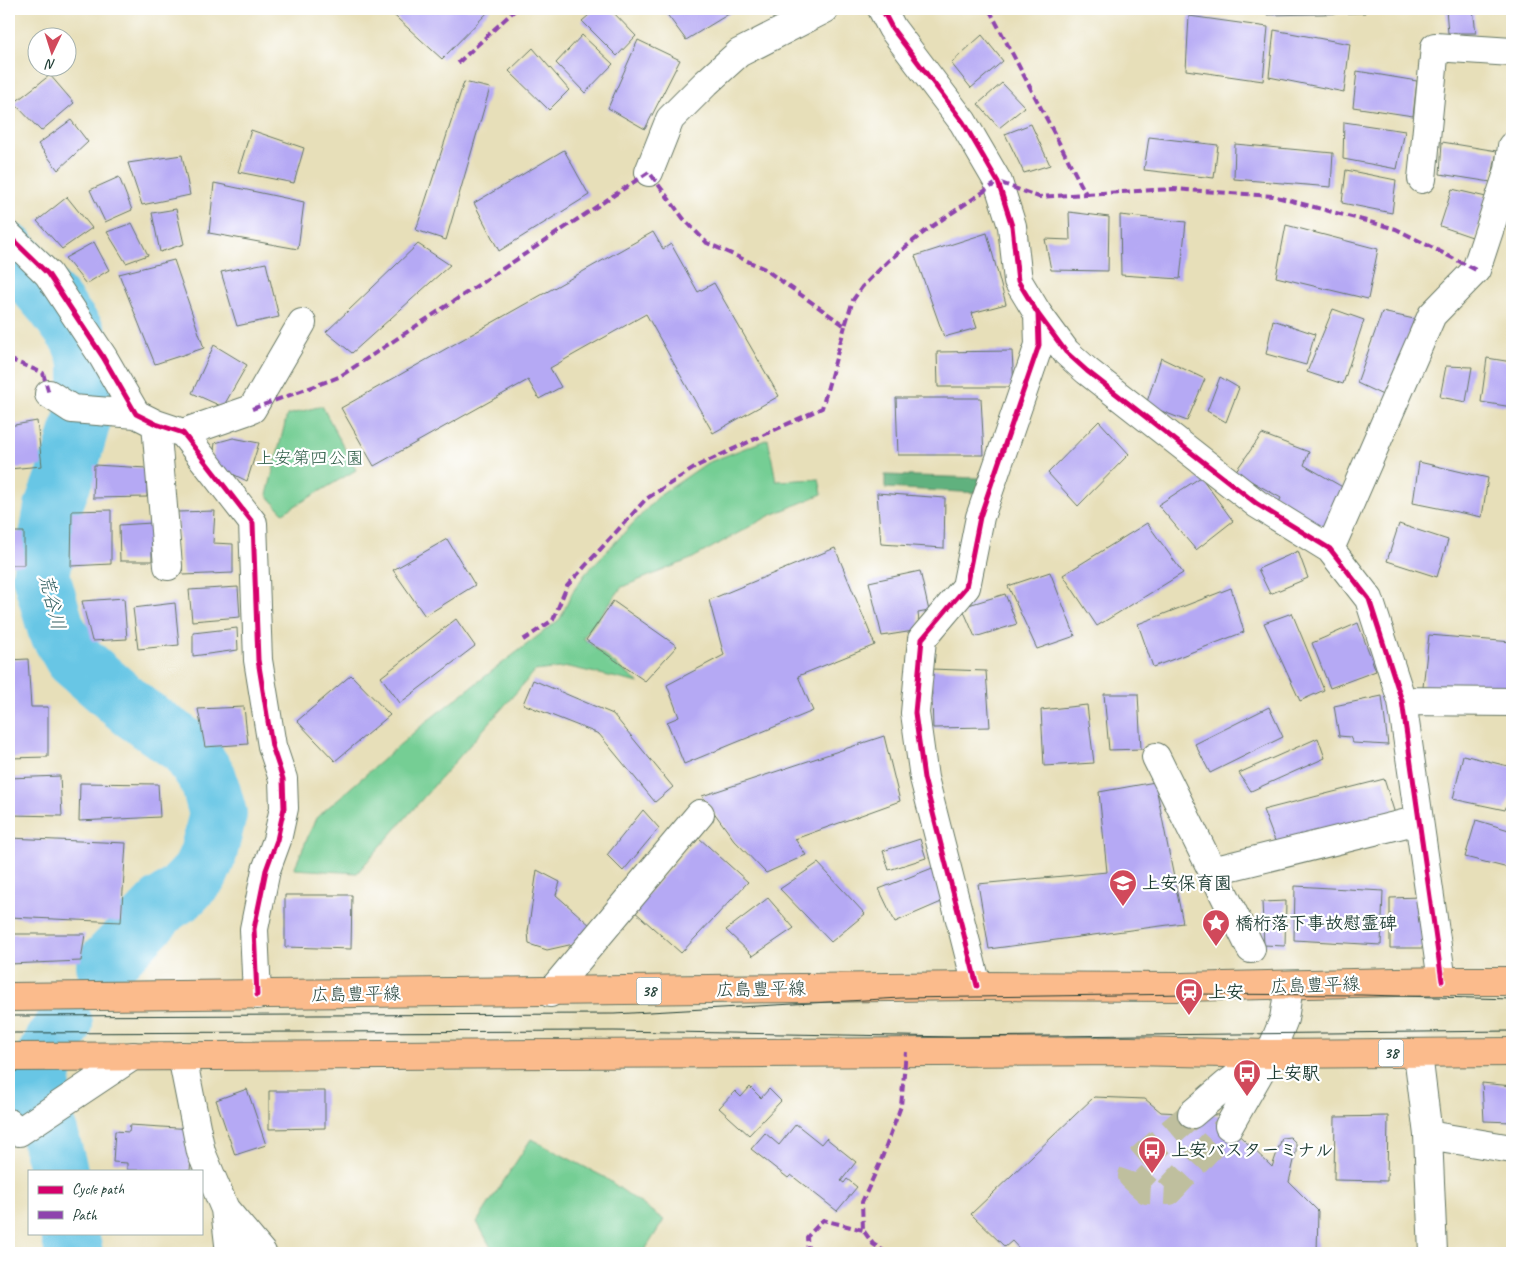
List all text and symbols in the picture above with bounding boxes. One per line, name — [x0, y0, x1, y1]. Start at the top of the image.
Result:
north arrow — [28, 28, 78, 78]
text: N — [44, 56, 56, 73]
park label: 上安第四公園 — [256, 447, 364, 469]
water label: 荒谷川 — [33, 571, 71, 633]
school or university icon: 上安保育園 — [1108, 868, 1138, 907]
place label: 上安保育園 — [1142, 872, 1232, 894]
place icon: 橋桁落下事故慰霊碑 — [1201, 908, 1231, 947]
place label: 橋桁落下事故慰霊碑 — [1235, 912, 1397, 934]
street label: 広島豊平線 — [1270, 972, 1360, 998]
street label: 広島豊平線 — [716, 977, 806, 1001]
station icon: 上安 — [1174, 977, 1204, 1016]
road number: 38 — [636, 978, 662, 1004]
place label: 上安 — [1208, 981, 1244, 1003]
street label: 広島豊平線 — [311, 982, 401, 1006]
road number: 38 — [1378, 1040, 1404, 1066]
bus stop icon: 上安駅 — [1232, 1058, 1262, 1097]
place label: 上安駅 — [1266, 1062, 1320, 1084]
bus stop icon: 上安バスターミナル — [1137, 1135, 1167, 1174]
place label: 上安バスターミナル — [1171, 1139, 1333, 1161]
legend — [28, 1170, 202, 1234]
text: Cycle path — [72, 1180, 124, 1199]
text: Path — [72, 1206, 98, 1225]

